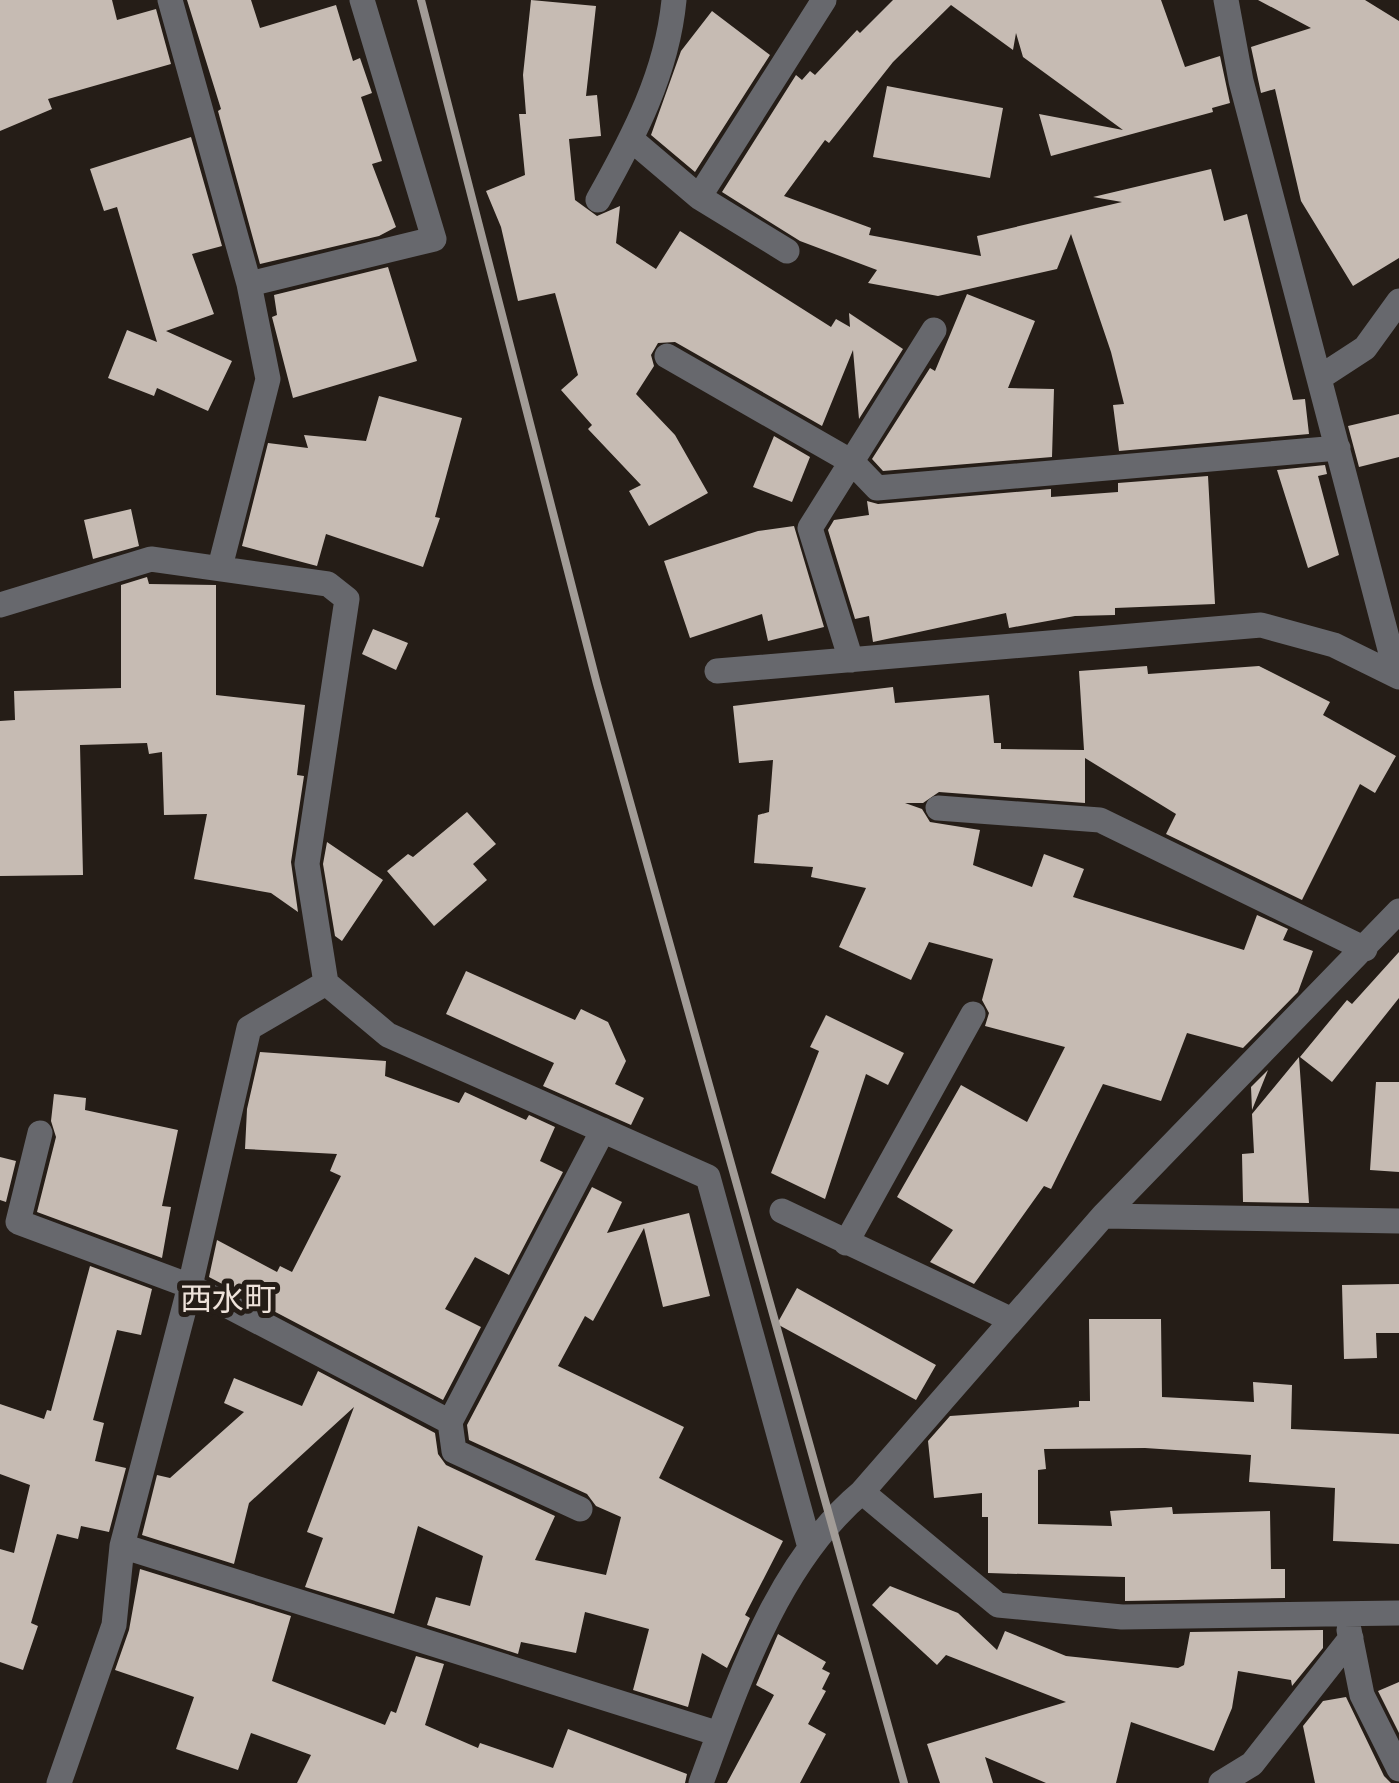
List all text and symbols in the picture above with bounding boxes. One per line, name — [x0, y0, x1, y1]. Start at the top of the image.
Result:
district label: 西水町 — [180, 1279, 276, 1319]

